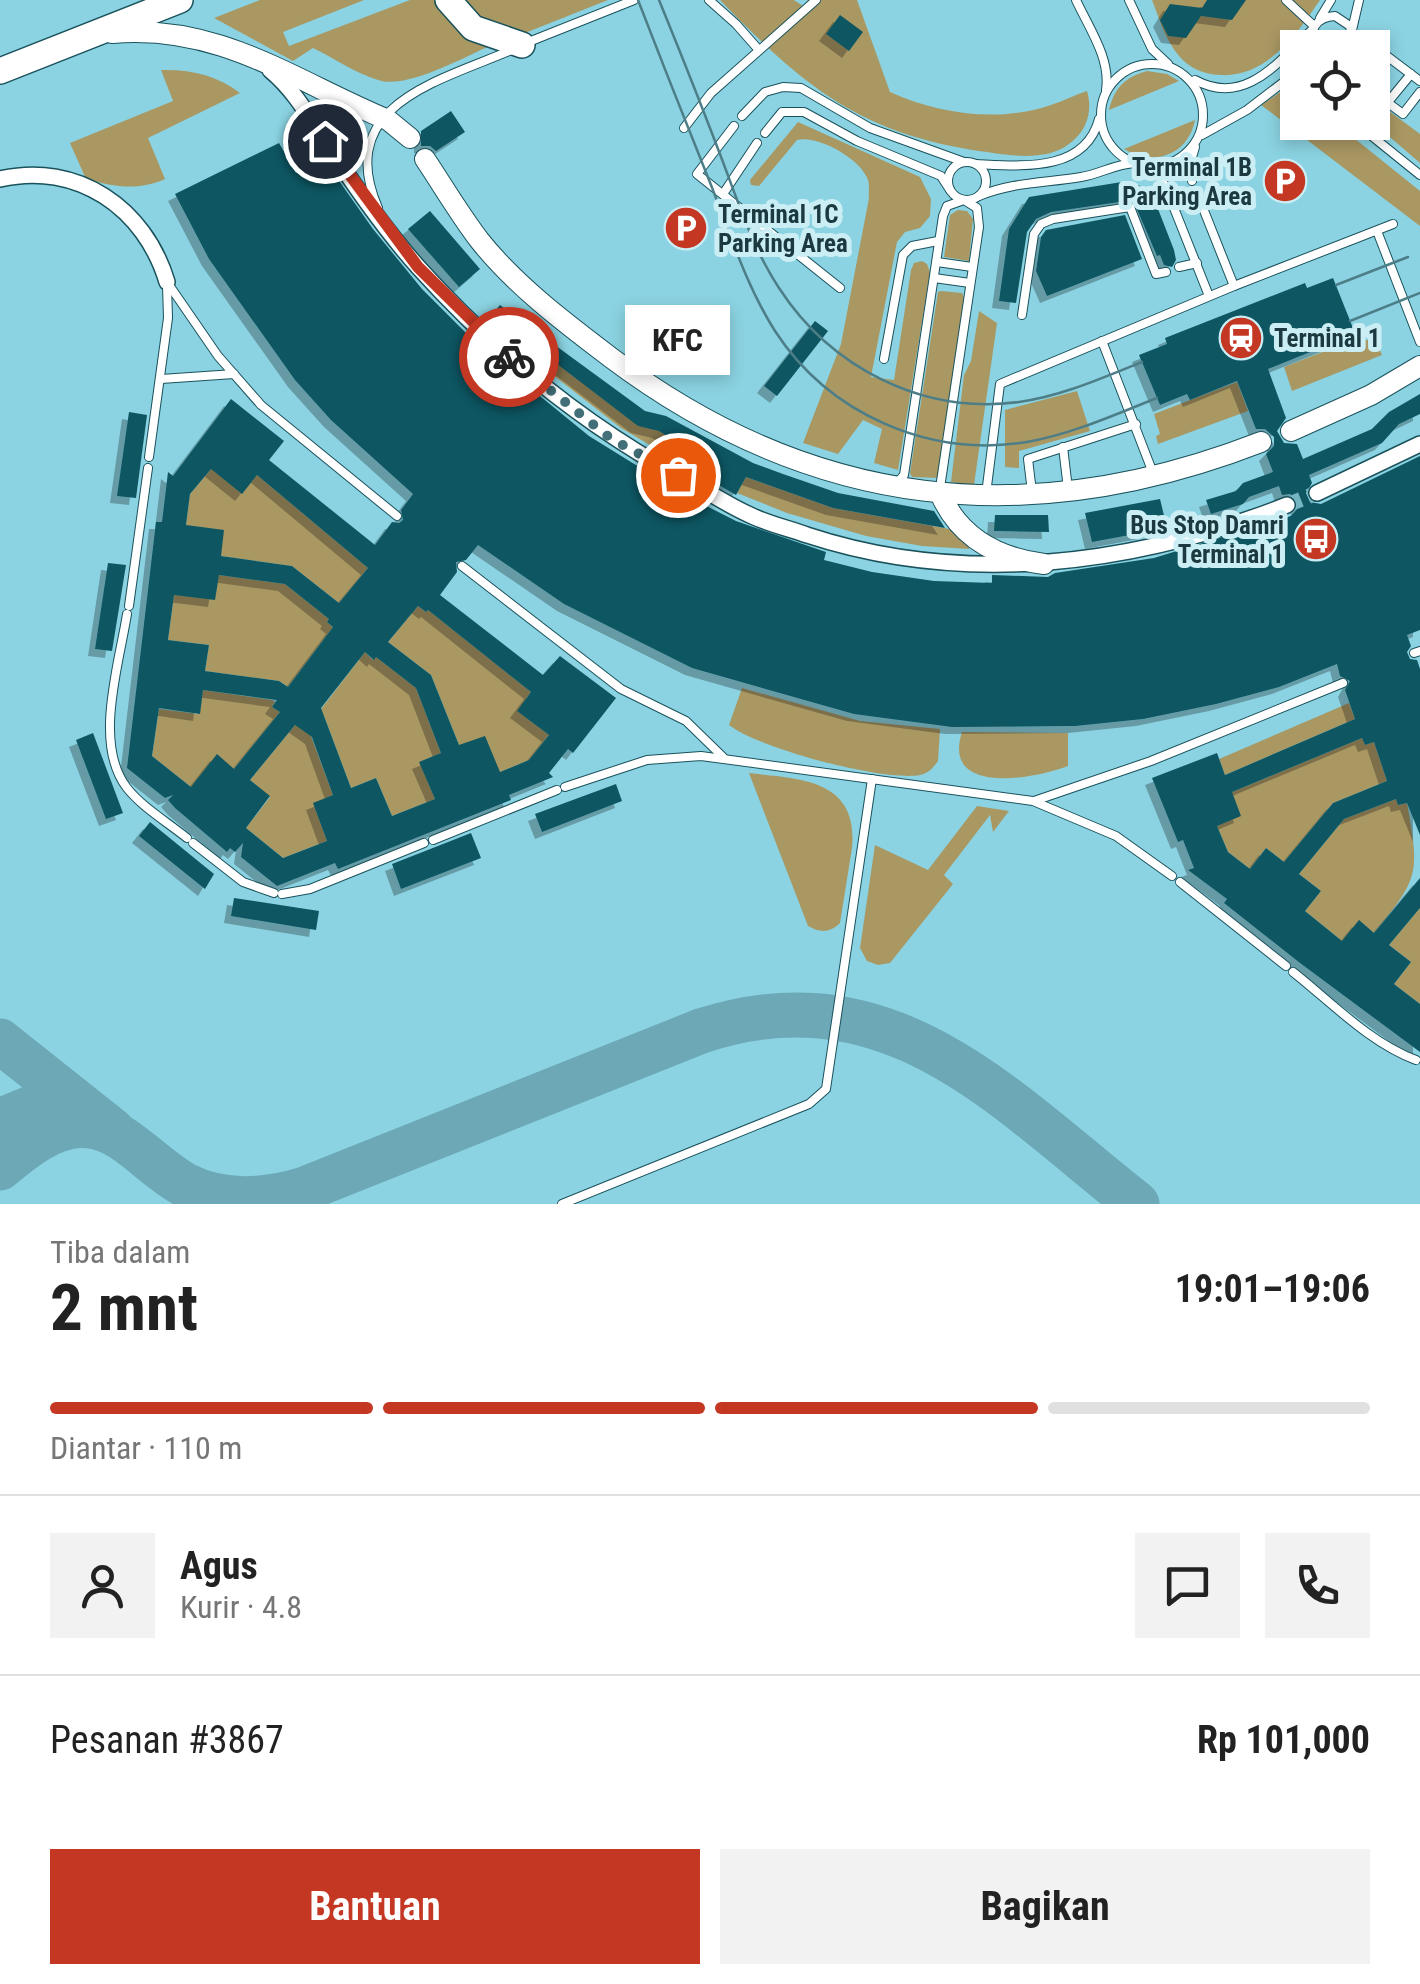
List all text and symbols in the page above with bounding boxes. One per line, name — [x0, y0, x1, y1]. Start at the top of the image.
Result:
map controls — [1280, 30, 1390, 140]
button: locate — [1280, 30, 1390, 140]
pin — [283, 99, 368, 184]
icon: home — [298, 114, 353, 169]
place label: Terminal 1B Parking Area — [1122, 153, 1252, 211]
parking icon: Terminal 1B Parking Area — [1262, 158, 1308, 204]
place label: Terminal 1C Parking Area — [718, 200, 848, 258]
parking icon: Terminal 1C Parking Area — [663, 205, 709, 251]
callout: KFC — [626, 305, 730, 375]
courier — [459, 307, 559, 407]
station icon: Terminal 1 — [1218, 315, 1264, 361]
text: KFC — [652, 321, 703, 359]
place label: Terminal 1 — [1274, 324, 1380, 353]
icon: bike — [482, 330, 537, 385]
pin — [636, 433, 721, 518]
icon: bag — [651, 448, 706, 503]
place label: Bus Stop Damri Terminal 1 — [1130, 511, 1284, 569]
bus stop icon: Bus Stop Damri Terminal 1 — [1293, 516, 1339, 562]
text: Tiba dalam — [50, 1233, 190, 1271]
text: 19:01–19:06 — [1175, 1267, 1370, 1311]
text: 2 mnt — [50, 1270, 198, 1346]
text: Diantar · 110 m — [50, 1429, 242, 1467]
button: person — [50, 1533, 155, 1638]
button: chat — [1135, 1533, 1240, 1638]
button: phone — [1265, 1533, 1370, 1638]
text: Agus — [180, 1544, 258, 1588]
text: Kurir · 4.8 — [180, 1588, 302, 1626]
text: Pesanan #3867 — [50, 1718, 284, 1762]
text: Rp 101,000 — [1197, 1718, 1370, 1762]
button: Bantuan — [50, 1849, 700, 1964]
button: Bagikan — [720, 1849, 1370, 1964]

